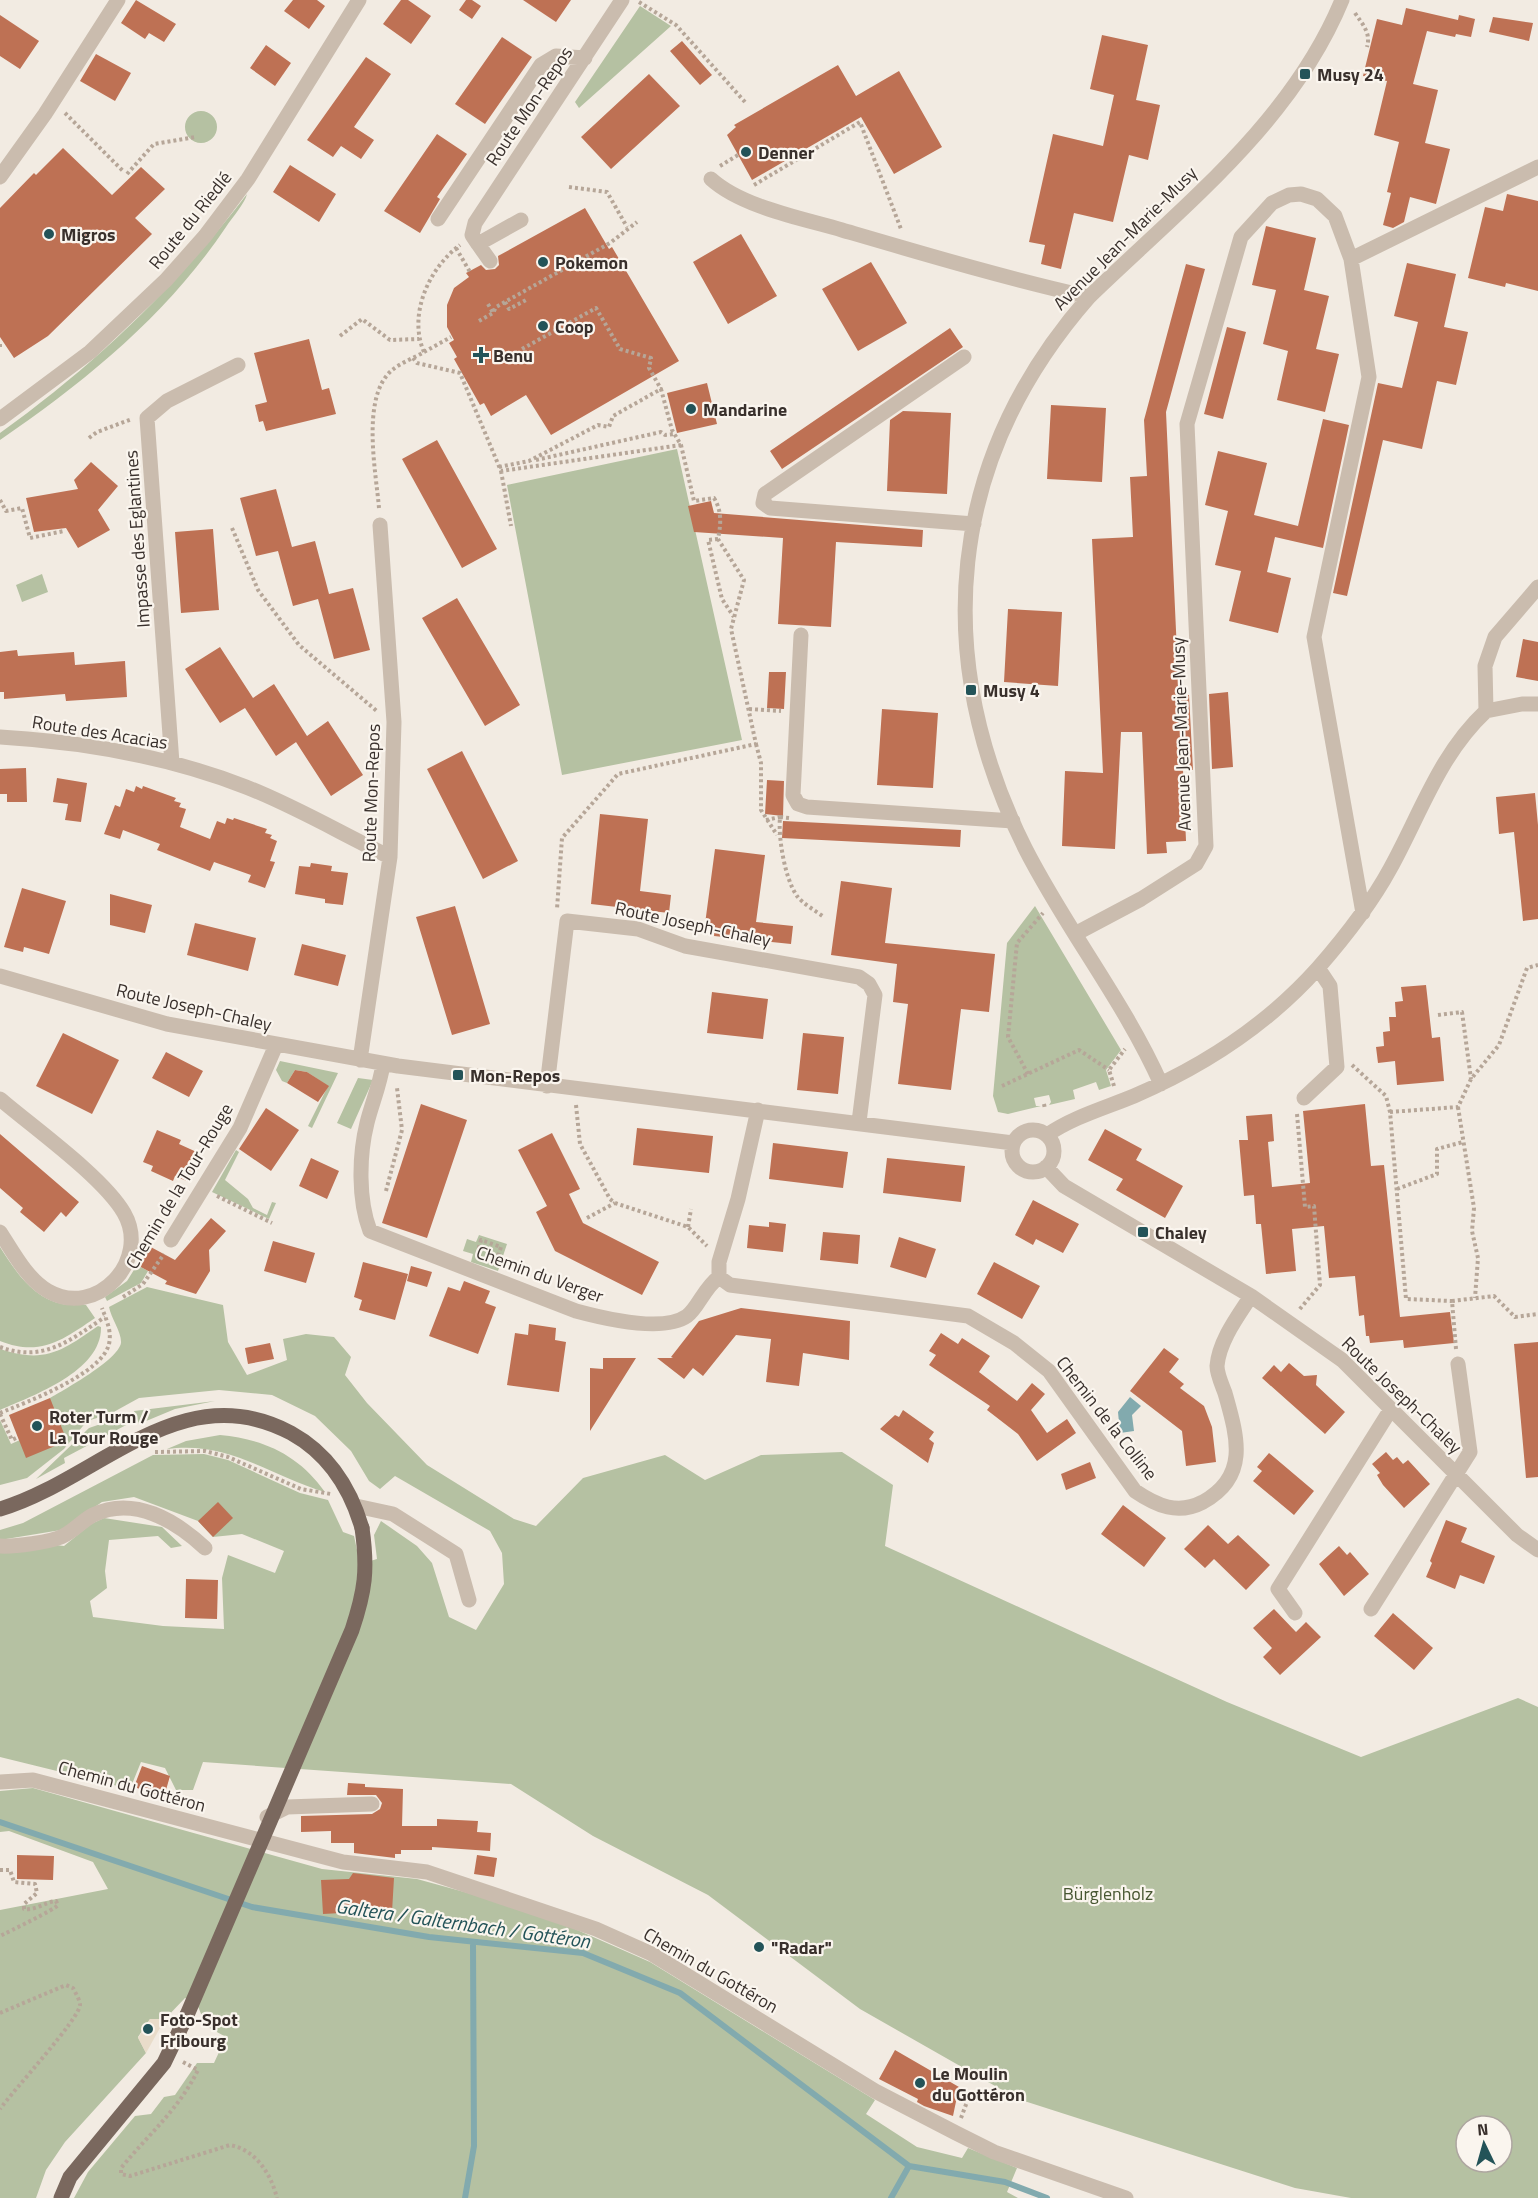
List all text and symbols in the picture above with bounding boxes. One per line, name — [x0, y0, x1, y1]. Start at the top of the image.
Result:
street label: Route Mon-Repos — [479, 41, 579, 171]
place label: Musy 24 — [1317, 61, 1384, 88]
marker: Musy 24 — [1298, 67, 1312, 81]
place label: Denner — [758, 139, 815, 166]
marker: Denner — [739, 145, 753, 159]
street label: Avenue Jean-Marie-Musy — [1047, 160, 1203, 316]
street label: Route du Riedlé — [142, 165, 238, 275]
place label: Migros — [61, 221, 115, 248]
marker: Migros — [42, 227, 56, 241]
place label: Pokemon — [555, 249, 628, 276]
marker: Pokemon — [536, 255, 550, 269]
place label: Coop — [555, 313, 594, 340]
marker: Coop — [536, 319, 550, 333]
place label: Benu — [493, 342, 533, 369]
marker: Benu — [474, 348, 488, 362]
place label: Mandarine — [703, 396, 787, 423]
marker: Mandarine — [684, 402, 698, 416]
street label: Impasse des Eglantines — [117, 449, 157, 629]
street label: Avenue Jean-Marie-Musy — [1164, 636, 1198, 831]
place label: Musy 4 — [983, 677, 1040, 704]
marker: Musy 4 — [964, 683, 978, 697]
street label: Route des Acacias — [30, 708, 170, 756]
street label: Route Mon-Repos — [355, 723, 387, 863]
street label: Route Joseph-Chaley — [613, 894, 774, 954]
street label: Route Joseph-Chaley — [114, 976, 275, 1038]
place label: Mon-Repos — [470, 1062, 560, 1089]
marker: Mon-Repos — [451, 1068, 465, 1082]
street label: Chemin de la Tour-Rouge — [119, 1098, 239, 1274]
place label: Chaley — [1155, 1219, 1207, 1246]
marker: Chaley — [1136, 1225, 1150, 1239]
street label: Chemin du Verger — [472, 1238, 608, 1310]
street label: Route Joseph-Chaley — [1336, 1330, 1469, 1460]
street label: Chemin de la Colline — [1050, 1350, 1164, 1486]
place label: Roter Turm / La Tour Rouge — [49, 1403, 158, 1451]
marker: Roter Turm / La Tour Rouge — [30, 1419, 44, 1433]
street label: Chemin du Gottéron — [55, 1753, 209, 1819]
park label: Bürglenholz — [1063, 1880, 1153, 1907]
water label: Galtera / Galternbach / Gottéron — [334, 1890, 593, 1956]
street label: Chemin du Gottéron — [639, 1920, 783, 2020]
place label: "Radar" — [771, 1934, 832, 1961]
marker: "Radar" — [752, 1940, 766, 1954]
place label: Foto-Spot Fribourg — [160, 2006, 238, 2054]
marker: Foto-Spot Fribourg — [141, 2022, 155, 2036]
place label: Le Moulin du Gottéron — [932, 2060, 1025, 2108]
marker: Le Moulin du Gottéron — [913, 2076, 927, 2090]
north arrow — [1454, 2114, 1514, 2174]
text: N — [1476, 2117, 1489, 2141]

